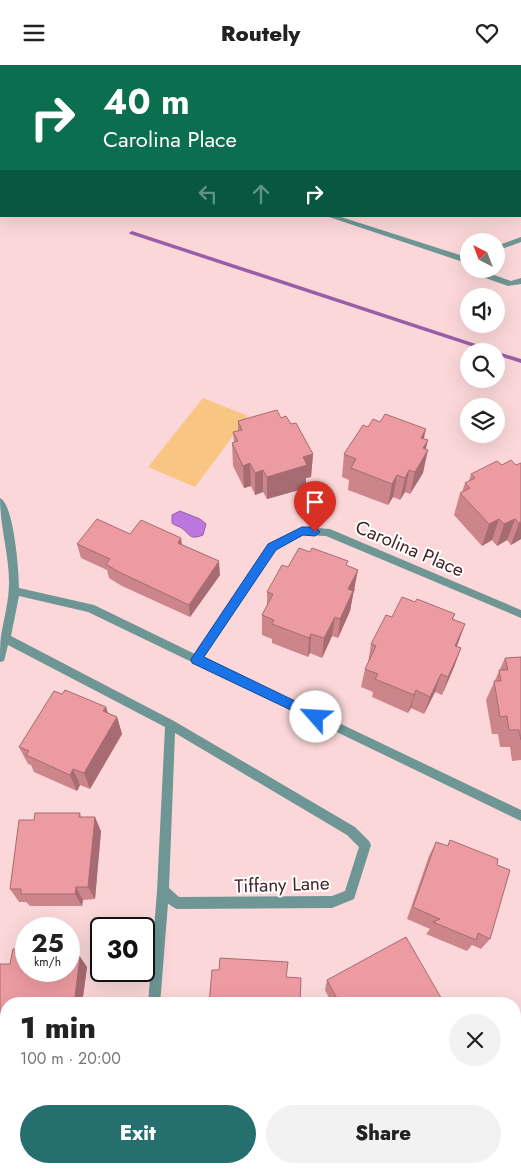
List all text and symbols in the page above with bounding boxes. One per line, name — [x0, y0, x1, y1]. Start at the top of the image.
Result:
text: Routely — [221, 17, 300, 49]
icon: menu — [20, 19, 48, 47]
icon: heart — [473, 19, 501, 47]
text: 40 m — [103, 77, 190, 127]
icon: right — [20, 85, 85, 150]
text: Carolina Place — [103, 123, 237, 155]
icon: left — [194, 180, 222, 208]
icon: ahead — [247, 180, 275, 208]
icon: right — [300, 180, 328, 208]
north arrow — [460, 233, 505, 277]
map controls — [460, 233, 505, 443]
button: sound — [460, 288, 505, 333]
button: search — [460, 343, 505, 388]
button: layers — [460, 398, 505, 443]
pin — [294, 481, 336, 532]
icon: arrive — [301, 488, 329, 516]
street label: Carolina Place — [351, 513, 469, 584]
position arrow — [289, 690, 341, 742]
street label: Tiffany Lane — [234, 869, 330, 900]
speed limit sign: 30 — [90, 917, 155, 982]
text: 25 — [31, 925, 64, 961]
text: km/h — [34, 953, 61, 971]
text: 1 min — [20, 1006, 96, 1049]
button: close — [449, 1014, 501, 1066]
text: 100 m · 20:00 — [20, 1047, 121, 1070]
button: Exit — [20, 1105, 256, 1163]
button: Share — [266, 1105, 501, 1163]

